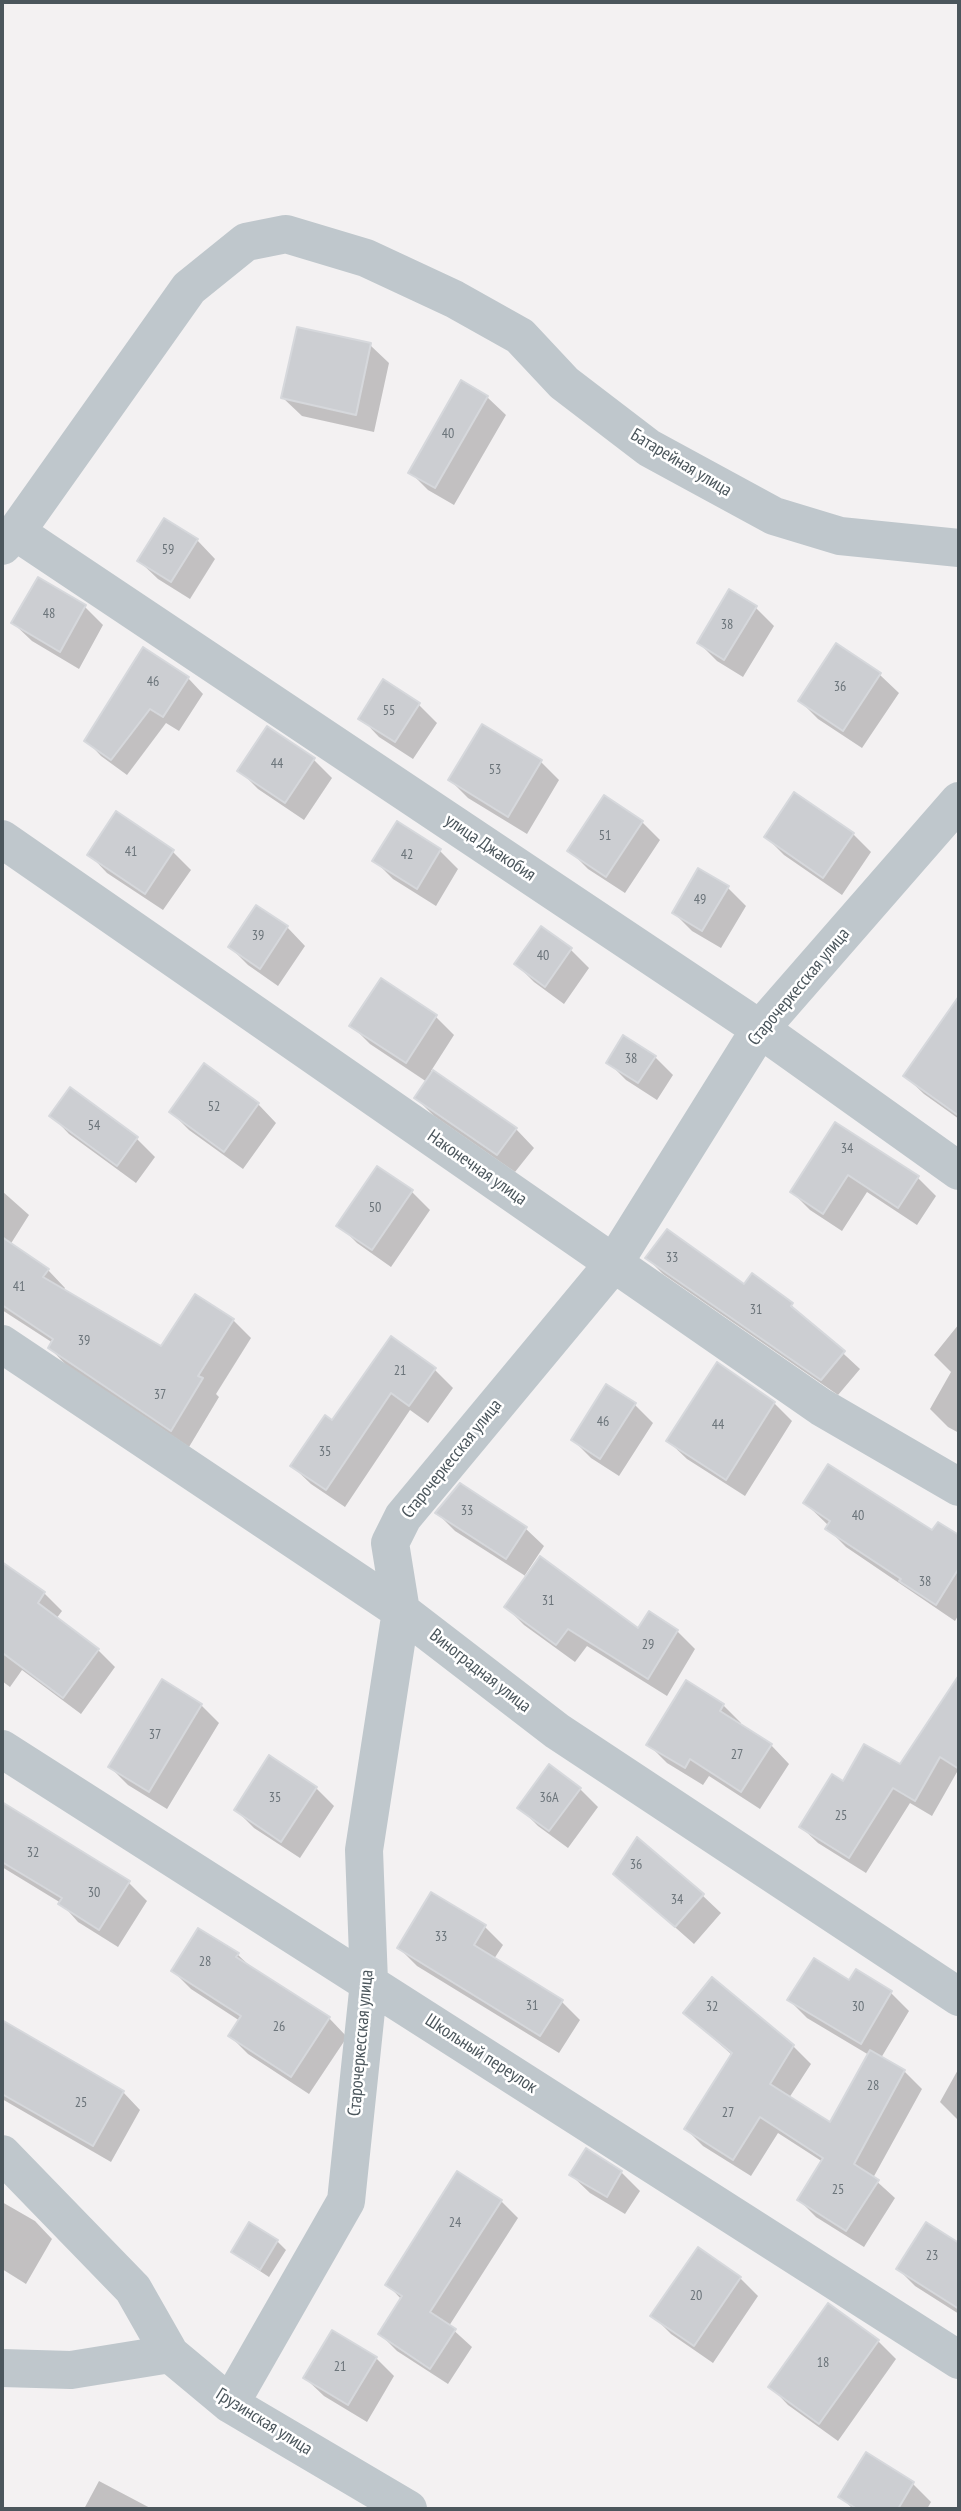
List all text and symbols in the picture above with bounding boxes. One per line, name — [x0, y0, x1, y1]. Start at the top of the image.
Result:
street label: Батарейная улица — [627, 424, 735, 502]
house number: 40 — [442, 426, 454, 442]
house number: 59 — [162, 542, 174, 558]
house number: 48 — [43, 606, 55, 622]
house number: 38 — [721, 617, 733, 633]
house number: 46 — [147, 674, 159, 690]
house number: 36 — [834, 679, 846, 695]
house number: 55 — [383, 703, 395, 719]
house number: 44 — [271, 756, 283, 772]
house number: 53 — [489, 762, 501, 778]
street label: улица Джакобия — [441, 810, 539, 886]
house number: 51 — [599, 828, 611, 844]
house number: 41 — [125, 844, 137, 860]
house number: 42 — [401, 847, 413, 863]
house number: 49 — [694, 892, 706, 908]
street label: Старочеркесская улица — [744, 924, 854, 1050]
house number: 39 — [252, 928, 264, 944]
house number: 40 — [537, 948, 549, 964]
house number: 38 — [625, 1051, 637, 1067]
house number: 52 — [208, 1099, 220, 1115]
house number: 54 — [88, 1118, 100, 1134]
street label: Наконечная улица — [423, 1126, 531, 1210]
house number: 34 — [841, 1141, 853, 1157]
house number: 50 — [369, 1200, 381, 1216]
house number: 33 — [666, 1250, 678, 1266]
house number: 41 — [13, 1279, 25, 1295]
house number: 31 — [750, 1302, 762, 1318]
house number: 39 — [78, 1333, 90, 1349]
house number: 21 — [394, 1363, 406, 1379]
house number: 37 — [154, 1387, 166, 1403]
street label: Старочеркесская улица — [397, 1395, 507, 1523]
house number: 46 — [597, 1414, 609, 1430]
house number: 44 — [712, 1417, 724, 1433]
house number: 35 — [319, 1444, 331, 1460]
house number: 33 — [461, 1503, 473, 1519]
house number: 40 — [852, 1508, 864, 1524]
house number: 38 — [919, 1574, 931, 1590]
house number: 31 — [542, 1593, 554, 1609]
street label: Виноградная улица — [425, 1625, 535, 1717]
house number: 29 — [642, 1637, 654, 1653]
house number: 37 — [149, 1727, 161, 1743]
house number: 27 — [731, 1747, 743, 1763]
house number: 35 — [269, 1790, 281, 1806]
house number: 36А — [539, 1790, 559, 1806]
house number: 25 — [835, 1808, 847, 1824]
house number: 32 — [27, 1845, 39, 1861]
house number: 36 — [630, 1857, 642, 1873]
house number: 30 — [88, 1885, 100, 1901]
house number: 34 — [671, 1892, 683, 1908]
house number: 33 — [435, 1929, 447, 1945]
house number: 28 — [199, 1954, 211, 1970]
street label: Старочеркесская улица — [344, 1969, 378, 2117]
house number: 31 — [526, 1998, 538, 2014]
house number: 32 — [706, 1999, 718, 2015]
house number: 30 — [852, 1999, 864, 2015]
street label: Школьный переулок — [421, 2010, 541, 2098]
house number: 26 — [273, 2019, 285, 2035]
house number: 28 — [867, 2078, 879, 2094]
house number: 25 — [75, 2095, 87, 2111]
house number: 27 — [722, 2105, 734, 2121]
house number: 25 — [832, 2182, 844, 2198]
house number: 24 — [449, 2215, 461, 2231]
house number: 23 — [926, 2248, 938, 2264]
house number: 20 — [690, 2288, 702, 2304]
house number: 18 — [817, 2355, 829, 2371]
house number: 21 — [334, 2359, 346, 2375]
street label: Грузинская улица — [212, 2384, 316, 2460]

